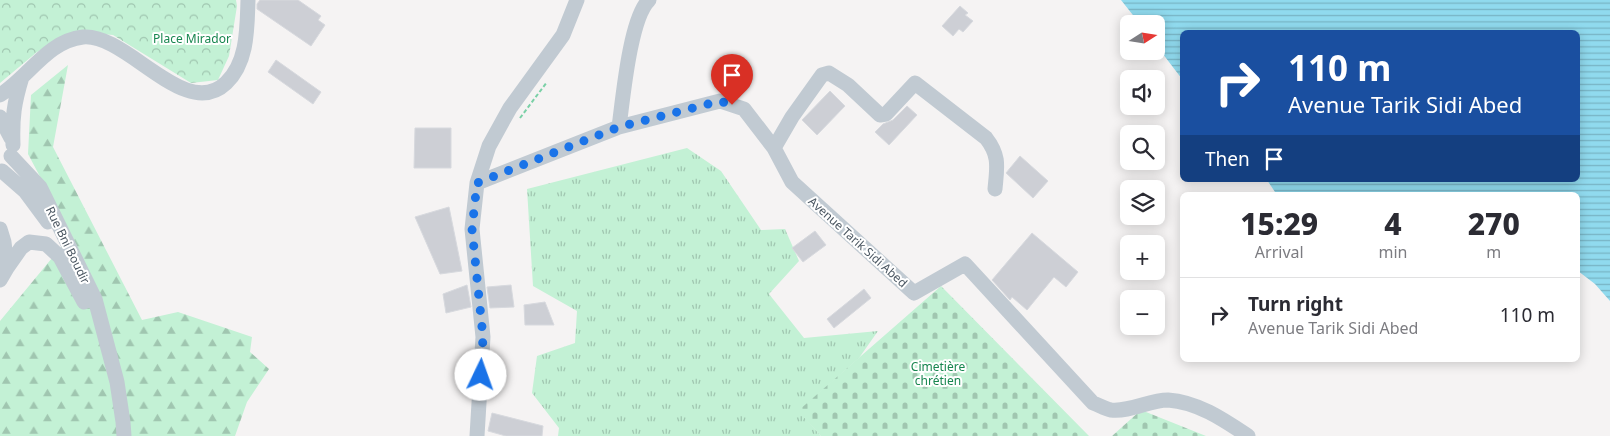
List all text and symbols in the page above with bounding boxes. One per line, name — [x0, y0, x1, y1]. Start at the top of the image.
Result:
north arrow — [1120, 15, 1165, 60]
map controls — [1120, 15, 1165, 335]
park label: Place Mirador — [153, 30, 231, 47]
text: 110 m — [1288, 44, 1391, 91]
icon: right — [1205, 50, 1270, 115]
pin — [711, 54, 753, 105]
icon: arrive — [718, 61, 746, 89]
button: sound — [1120, 70, 1165, 115]
text: Avenue Tarik Sidi Abed — [1288, 89, 1522, 119]
button: search — [1120, 125, 1165, 170]
icon: arrive — [1260, 145, 1288, 173]
text: Then — [1205, 146, 1250, 172]
button: layers — [1120, 180, 1165, 225]
street label: Avenue Tarik Sidi Abed — [805, 193, 911, 291]
street label: Rue Bni Boudir — [42, 203, 94, 287]
text: 15:29 — [1240, 203, 1318, 244]
text: 4 — [1384, 203, 1402, 244]
text: 270 — [1468, 203, 1520, 244]
button: + — [1120, 235, 1165, 280]
text: Arrival — [1255, 241, 1304, 263]
text: min — [1378, 241, 1407, 263]
text: m — [1486, 241, 1501, 263]
button: − — [1120, 290, 1165, 335]
text: Turn right — [1248, 291, 1343, 317]
icon: right — [1205, 301, 1233, 329]
text: 110 m — [1500, 302, 1555, 328]
text: Avenue Tarik Sidi Abed — [1248, 317, 1418, 339]
position arrow — [454, 348, 506, 400]
park label: Cimetière chrétien — [911, 358, 965, 389]

